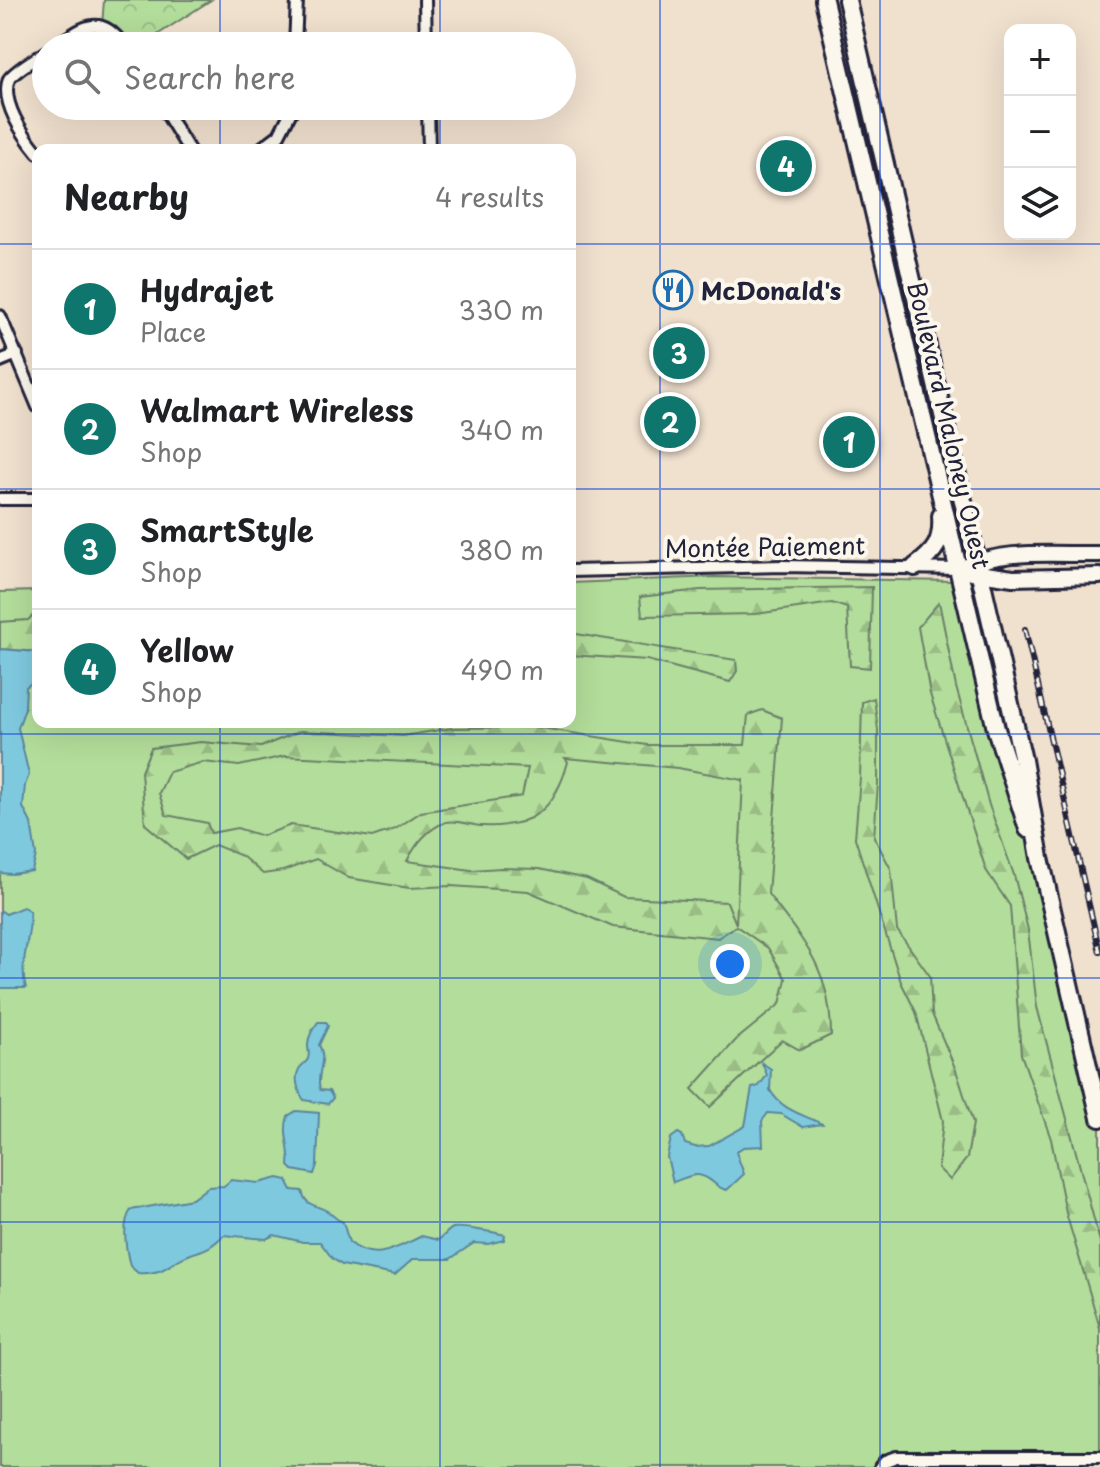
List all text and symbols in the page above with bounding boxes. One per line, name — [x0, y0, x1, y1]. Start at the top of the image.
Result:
map controls — [1004, 24, 1076, 240]
button: + — [1004, 24, 1076, 96]
search box — [32, 32, 576, 120]
icon: search — [60, 54, 104, 98]
text: Search here — [124, 54, 296, 99]
button: − — [1004, 96, 1076, 168]
pin: 4 — [760, 136, 812, 196]
button: layers — [1004, 168, 1076, 240]
text: Nearby — [64, 170, 189, 222]
text: 4 results — [435, 177, 544, 216]
text: Hydrajet — [140, 267, 274, 312]
restaurant icon: McDonald's — [652, 269, 694, 311]
place label: McDonald's — [701, 272, 841, 308]
street label: Boulevard Maloney Ouest — [899, 278, 1001, 572]
text: 1 — [84, 290, 96, 329]
text: 330 m — [459, 290, 544, 329]
text: Place — [140, 312, 206, 351]
pin: 3 — [653, 323, 705, 383]
text: Walmart Wireless — [140, 387, 414, 432]
pin: 2 — [644, 392, 696, 452]
text: 2 — [81, 410, 99, 449]
text: 340 m — [459, 410, 544, 449]
pin: 1 — [823, 412, 875, 472]
text: Shop — [140, 432, 202, 471]
text: SmartStyle — [140, 507, 314, 552]
street label: Montée Paiement — [664, 526, 866, 566]
text: 3 — [81, 530, 99, 569]
text: 380 m — [459, 530, 544, 569]
text: Shop — [140, 552, 202, 591]
text: Yellow — [140, 627, 234, 672]
text: 4 — [81, 650, 99, 689]
text: 490 m — [461, 650, 544, 689]
text: Shop — [140, 672, 202, 711]
your location — [710, 944, 750, 984]

